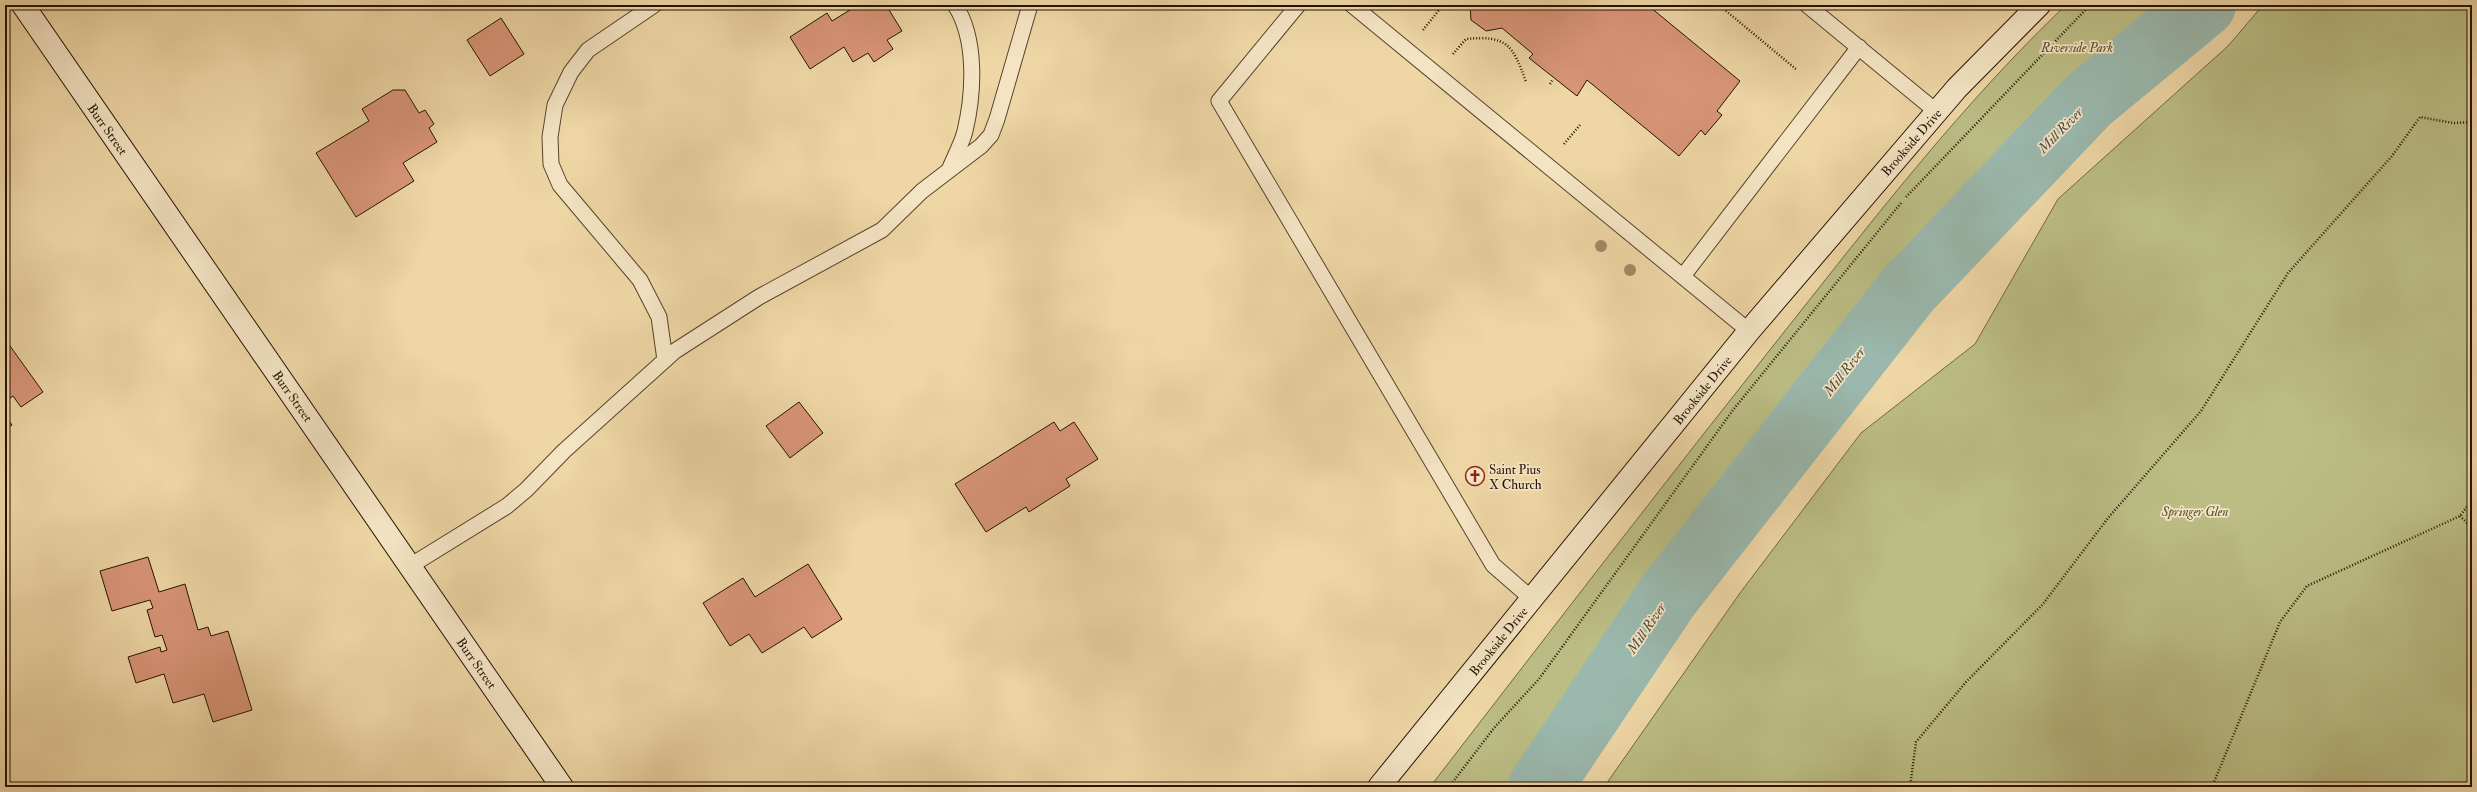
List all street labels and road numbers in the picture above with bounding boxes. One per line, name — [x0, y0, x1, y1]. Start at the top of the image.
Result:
street label: Burr Street — [84, 101, 131, 158]
street label: Brookside Drive — [1878, 105, 1946, 180]
street label: Brookside Drive — [1670, 353, 1736, 428]
street label: Burr Street — [269, 368, 316, 425]
street label: Brookside Drive — [1466, 604, 1532, 679]
street label: Burr Street — [453, 635, 500, 692]

